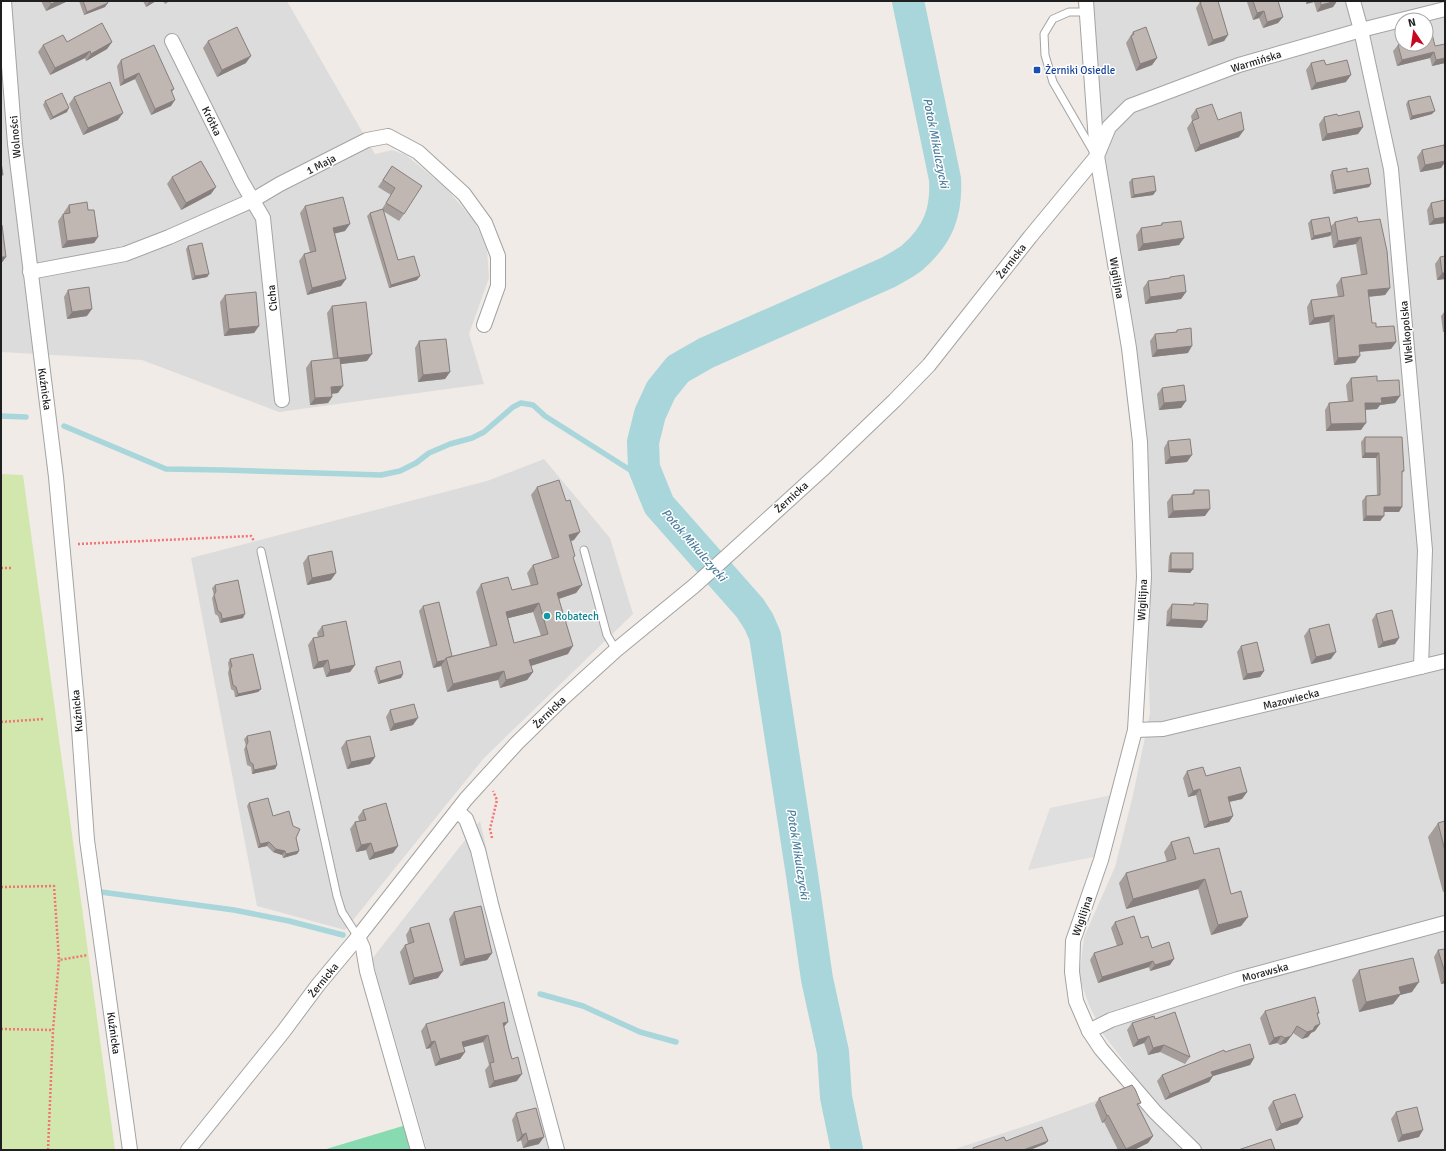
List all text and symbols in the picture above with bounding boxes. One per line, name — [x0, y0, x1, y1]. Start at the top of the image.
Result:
north arrow — [1394, 12, 1434, 52]
text: N — [1407, 16, 1417, 30]
street label: Warmińska — [1229, 48, 1283, 75]
place label: Żerniki Osiedle — [1045, 63, 1115, 77]
marker: Żerniki Osiedle — [1032, 65, 1042, 75]
water label: Potok Mikulczycki — [919, 97, 952, 191]
street label: Krótka — [199, 104, 224, 138]
street label: Wolności — [7, 115, 24, 159]
street label: 1 Maja — [304, 151, 339, 177]
street label: Żernicka — [993, 240, 1029, 281]
street label: Wigilijna — [1106, 256, 1127, 300]
street label: Cicha — [265, 284, 280, 312]
street label: Wielkopolska — [1397, 300, 1416, 364]
street label: Kuźnicka — [35, 367, 54, 411]
street label: Żernicka — [771, 478, 811, 516]
water label: Potok Mikulczycki — [658, 506, 730, 586]
street label: Wigilijna — [1135, 578, 1150, 621]
place label: Robatech — [555, 610, 599, 623]
marker: Robatech — [542, 611, 552, 621]
street label: Mazowiecka — [1262, 686, 1321, 713]
street label: Kuźnicka — [69, 689, 86, 733]
street label: Żernicka — [529, 693, 569, 731]
water label: Potok Mikulczycki — [783, 808, 812, 902]
street label: Wigilijna — [1070, 894, 1096, 938]
street label: Żernicka — [305, 959, 342, 1000]
street label: Morawska — [1240, 960, 1290, 985]
street label: Kuźnicka — [104, 1011, 123, 1055]

